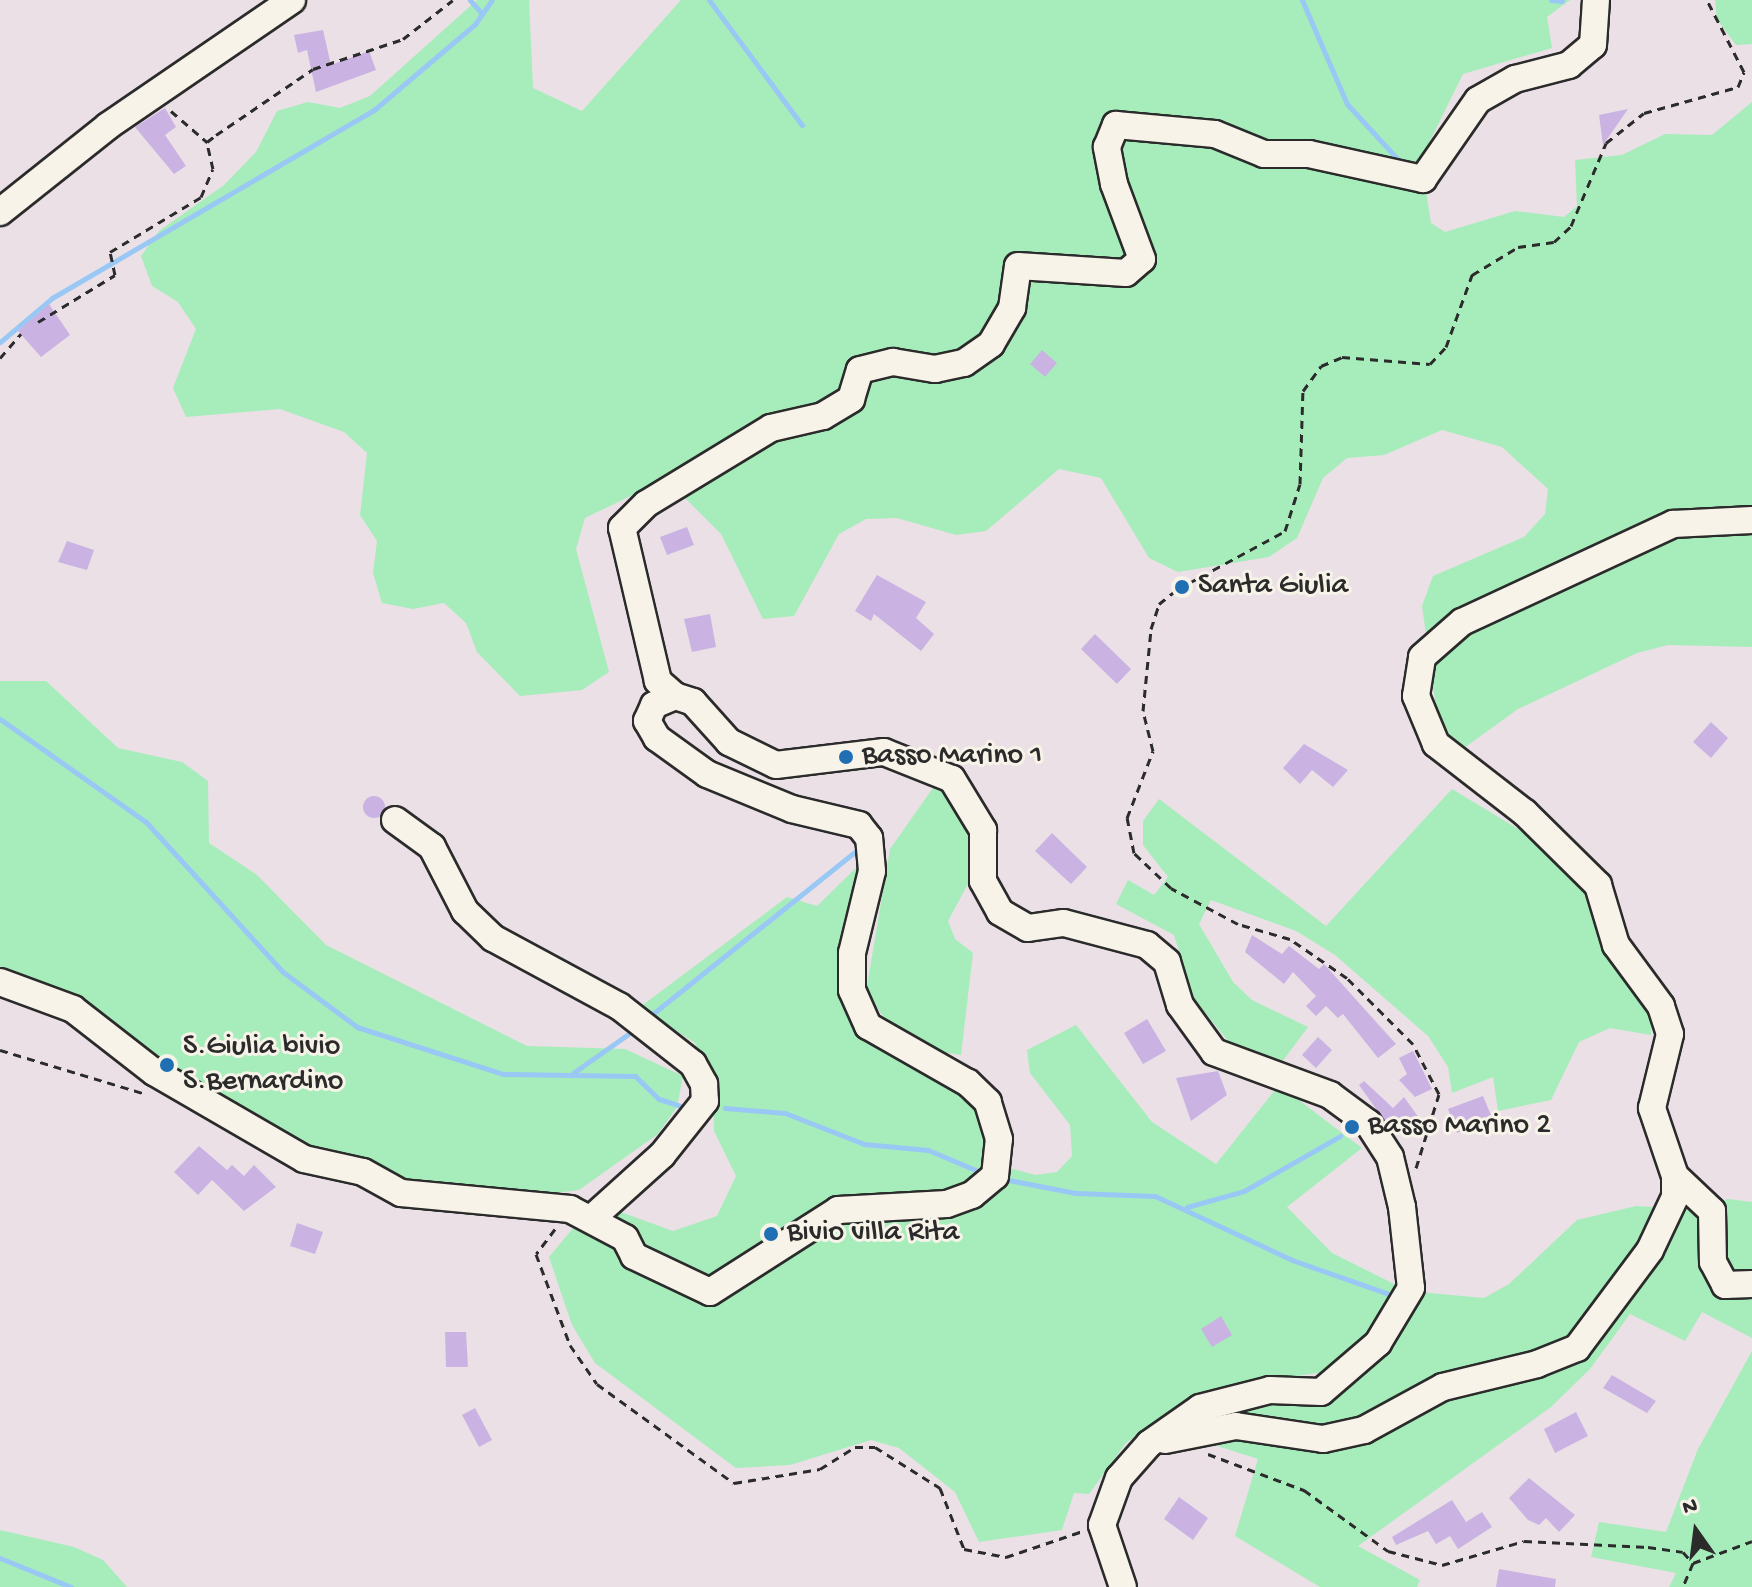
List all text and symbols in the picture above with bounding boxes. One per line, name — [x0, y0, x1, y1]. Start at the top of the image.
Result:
place label: Santa Giulia — [1198, 569, 1348, 605]
marker: Santa Giulia — [1173, 578, 1191, 596]
place label: Basso Marino 1 — [862, 739, 1042, 775]
marker: Basso Marino 1 — [837, 748, 855, 766]
place label: S.Giulia bivio S.Bernardino — [183, 1030, 343, 1100]
marker: S.Giulia bivio S.Bernardino — [158, 1056, 176, 1074]
place label: Basso Marino 2 — [1368, 1109, 1551, 1145]
marker: Basso Marino 2 — [1343, 1118, 1361, 1136]
place label: Bivio villa Rita — [787, 1216, 959, 1252]
marker: Bivio villa Rita — [762, 1225, 780, 1243]
north arrow — [1656, 1491, 1736, 1571]
text: N — [1680, 1493, 1700, 1522]

